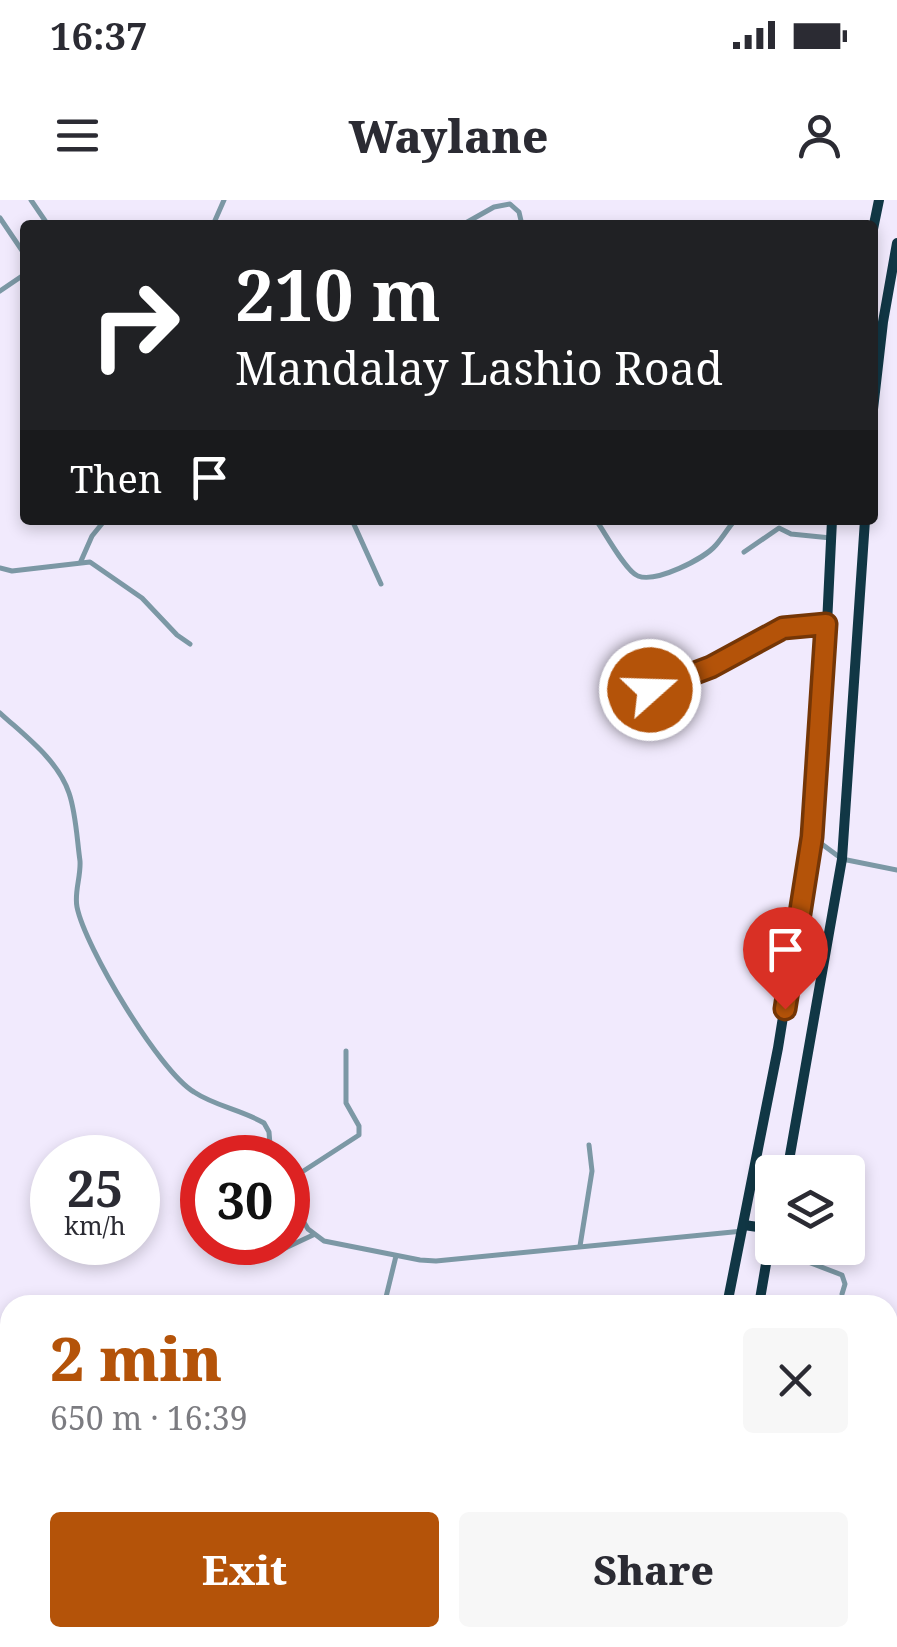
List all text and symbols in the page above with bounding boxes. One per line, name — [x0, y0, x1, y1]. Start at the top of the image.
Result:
text: 16:37 — [50, 9, 147, 61]
text: Waylane — [349, 105, 548, 166]
icon: menu — [50, 108, 105, 163]
icon: person — [792, 108, 847, 163]
text: 210 m — [235, 246, 441, 342]
icon: right — [70, 260, 200, 390]
text: Mandalay Lashio Road — [235, 337, 723, 398]
icon: arrive — [182, 450, 237, 505]
text: Then — [70, 452, 162, 504]
position arrow — [598, 638, 702, 742]
pin — [743, 907, 828, 1010]
icon: arrive — [758, 922, 813, 977]
speed limit sign: 30 — [180, 1135, 310, 1265]
text: 25 — [67, 1154, 123, 1222]
map controls — [755, 1155, 865, 1265]
button: layers — [755, 1155, 865, 1265]
text: km/h — [64, 1208, 126, 1242]
text: 2 min — [50, 1317, 222, 1399]
button: close — [743, 1328, 848, 1433]
text: 650 m · 16:39 — [50, 1396, 248, 1439]
button: Exit — [50, 1512, 439, 1627]
button: Share — [459, 1512, 848, 1627]

